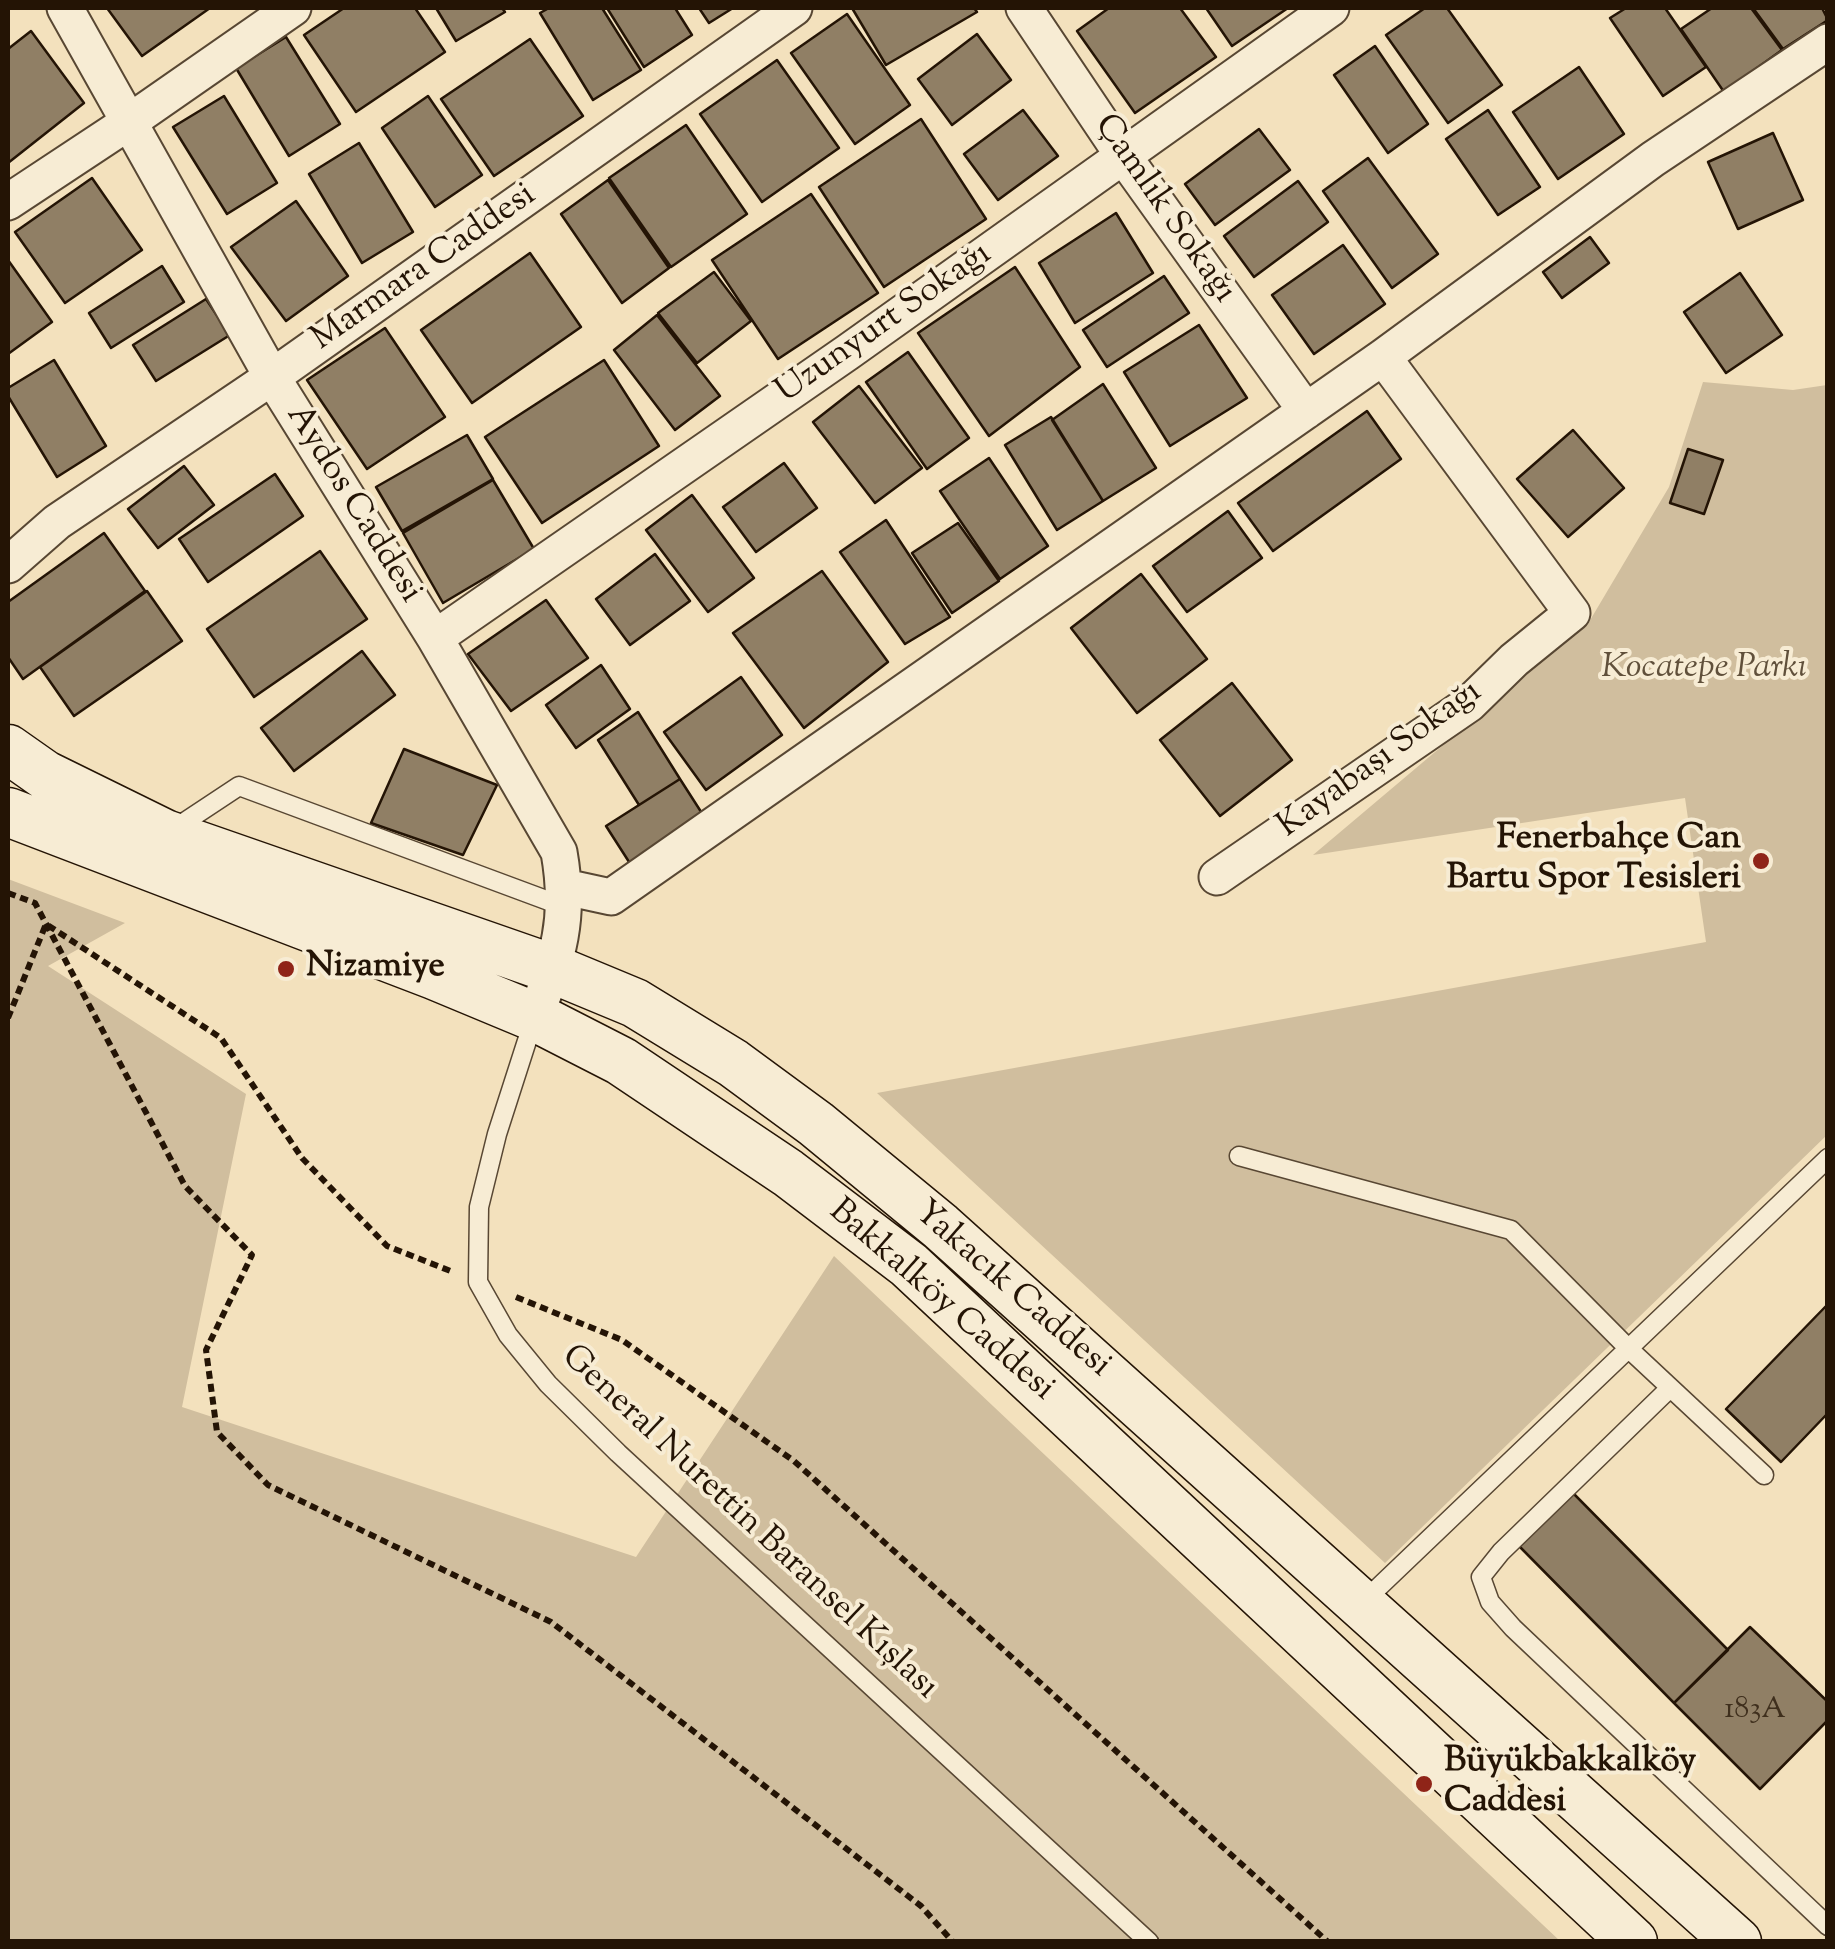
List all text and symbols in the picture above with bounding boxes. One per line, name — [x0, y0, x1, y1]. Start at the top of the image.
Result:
street label: Çamlık Sokağı — [1083, 108, 1243, 312]
street label: Marmara Caddesi — [305, 176, 545, 362]
street label: Uzunyurt Sokağı — [769, 235, 1001, 415]
street label: Aydos Caddesi — [274, 398, 430, 612]
park label: Kocatepe Parkı — [1601, 649, 1807, 691]
street label: Kayabaşı Sokağı — [1271, 673, 1491, 849]
place label: Fenerbahçe Can Bartu Spor Tesisleri — [1447, 820, 1741, 902]
marker: Fenerbahçe Can Bartu Spor Tesisleri — [1750, 850, 1772, 872]
place label: Nizamiye — [306, 948, 445, 990]
marker: Nizamiye — [275, 958, 297, 980]
street label: Bakkalköy Caddesi — [818, 1192, 1062, 1412]
street label: Yakacık Caddesi — [904, 1194, 1118, 1388]
street label: General Nurettin Baransel Kışlası — [551, 1338, 945, 1710]
house number: 183A — [1724, 1694, 1786, 1730]
place label: Büyükbakkalköy Caddesi — [1444, 1743, 1696, 1825]
marker: Büyükbakkalköy Caddesi — [1413, 1773, 1435, 1795]

